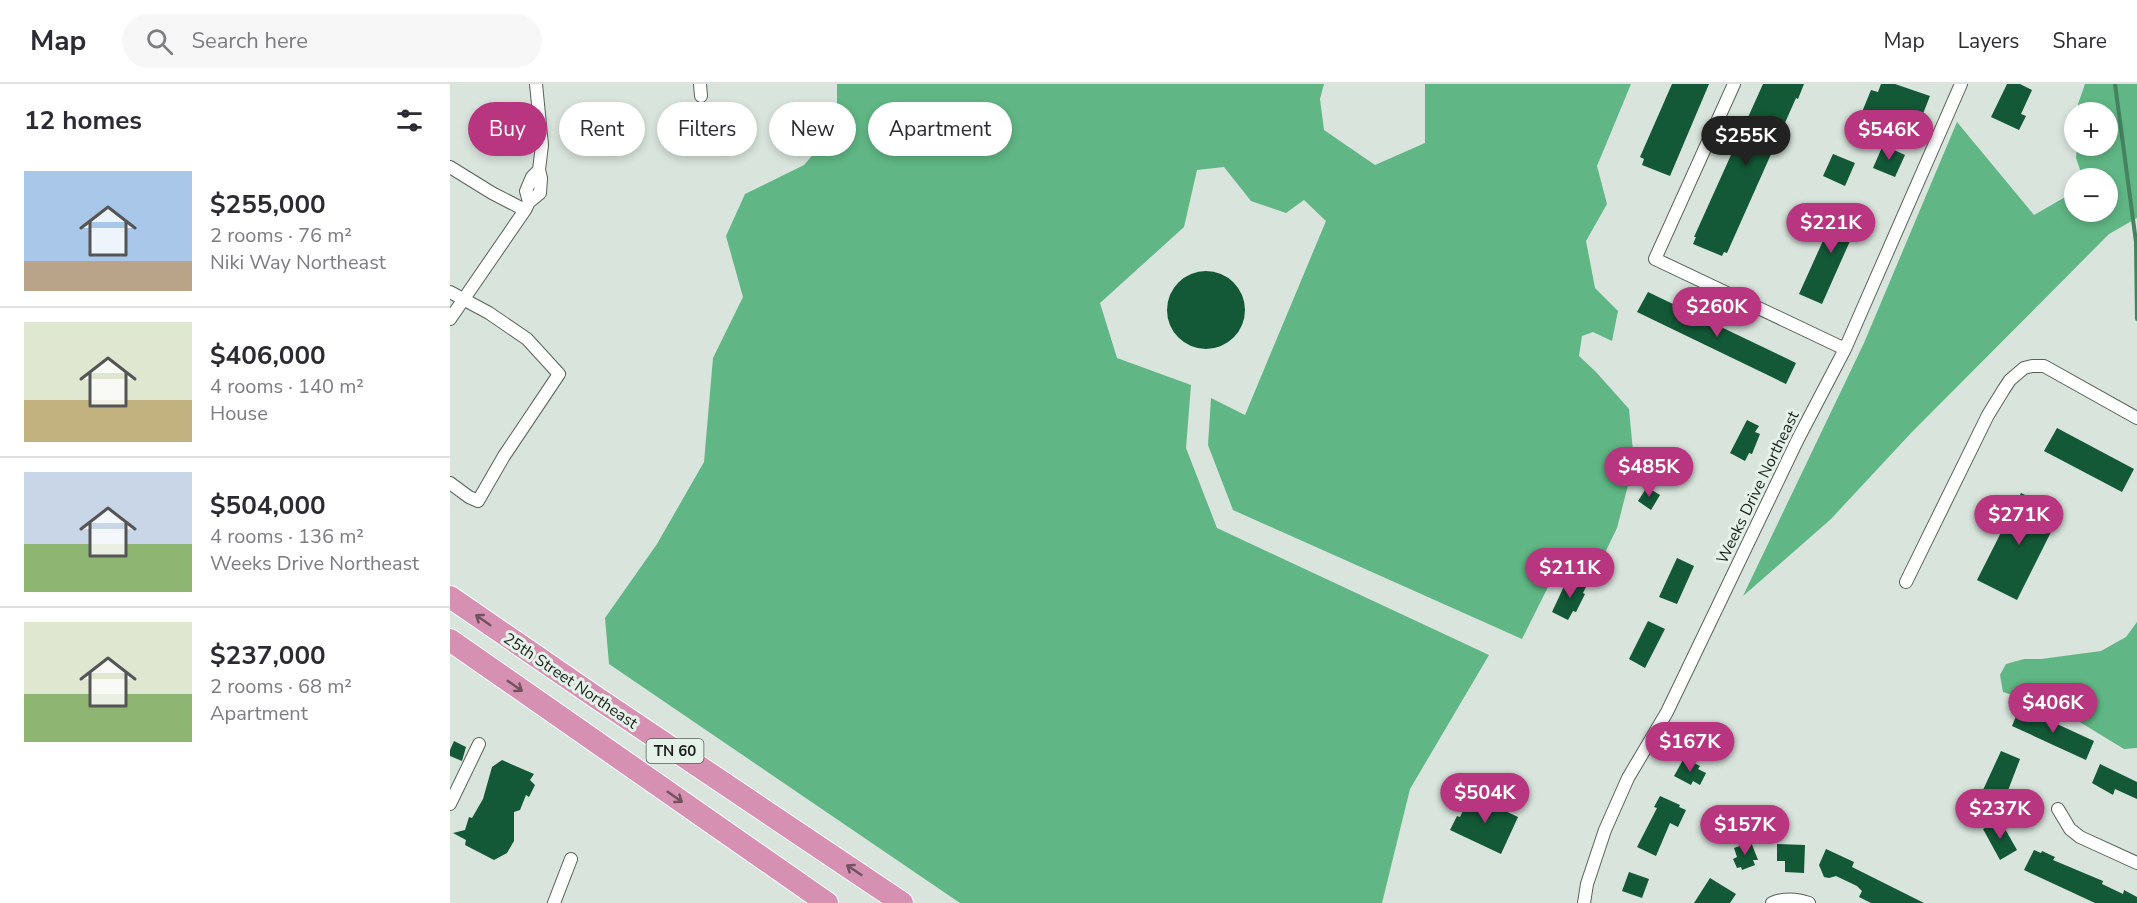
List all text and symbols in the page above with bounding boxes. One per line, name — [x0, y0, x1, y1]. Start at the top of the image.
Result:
search box — [122, 14, 542, 68]
text: Map — [30, 22, 86, 60]
icon: search — [143, 25, 176, 58]
text: Search here — [191, 26, 308, 56]
text: Map — [1883, 27, 1925, 55]
text: Layers — [1958, 27, 2019, 55]
text: Share — [2052, 27, 2107, 55]
chip: Buy — [468, 102, 547, 156]
chip: Rent — [559, 102, 645, 156]
chip: Filters — [657, 102, 757, 156]
chip: New — [769, 102, 856, 156]
chip: Apartment — [868, 102, 1012, 156]
map controls — [2064, 102, 2118, 222]
button: + — [2064, 102, 2118, 156]
text: 12 homes — [24, 103, 142, 138]
icon: filters — [393, 104, 426, 137]
pin: $546K — [1847, 110, 1931, 161]
pin: $255K — [1704, 116, 1788, 167]
text: $546K — [1858, 116, 1920, 143]
text: $255K — [1715, 122, 1777, 149]
button: − — [2064, 168, 2118, 222]
text: $255,000 — [210, 187, 326, 222]
icon: home — [72, 195, 144, 267]
pin: $221K — [1789, 203, 1873, 254]
text: $221K — [1800, 209, 1862, 236]
text: 2 rooms · 76 m² — [210, 222, 352, 249]
text: Niki Way Northeast — [210, 249, 386, 276]
pin: $260K — [1675, 287, 1759, 338]
text: $260K — [1686, 293, 1748, 320]
text: $406,000 — [210, 338, 326, 373]
icon: home — [72, 346, 144, 418]
text: 4 rooms · 140 m² — [210, 373, 364, 400]
text: House — [210, 400, 268, 427]
street label: Weeks Drive Northeast — [1711, 407, 1805, 567]
pin: $485K — [1607, 447, 1691, 498]
text: $485K — [1618, 453, 1680, 480]
text: $504,000 — [210, 488, 326, 523]
pin: $271K — [1977, 495, 2061, 546]
icon: home — [72, 496, 144, 568]
text: $271K — [1988, 501, 2050, 528]
text: 4 rooms · 136 m² — [210, 523, 364, 550]
pin: $211K — [1528, 548, 1612, 599]
text: Weeks Drive Northeast — [210, 550, 419, 577]
text: $211K — [1539, 554, 1601, 581]
one-way arrow — [476, 614, 492, 626]
street label: 25th Street Northeast — [499, 628, 642, 734]
text: $237,000 — [210, 638, 326, 673]
icon: home — [72, 646, 144, 718]
text: 2 rooms · 68 m² — [210, 673, 352, 700]
one-way arrow — [507, 680, 523, 692]
pin: $406K — [2011, 683, 2095, 734]
text: $406K — [2022, 689, 2084, 716]
text: Apartment — [210, 700, 308, 727]
pin: $167K — [1648, 722, 1732, 773]
text: $167K — [1659, 728, 1721, 755]
road number: TN 60 — [646, 739, 704, 763]
pin: $504K — [1443, 773, 1527, 824]
text: $504K — [1454, 779, 1516, 806]
pin: $237K — [1958, 789, 2042, 840]
one-way arrow — [667, 791, 683, 803]
text: $237K — [1969, 795, 2031, 822]
pin: $157K — [1703, 805, 1787, 856]
text: $157K — [1714, 811, 1776, 838]
one-way arrow — [845, 864, 862, 877]

